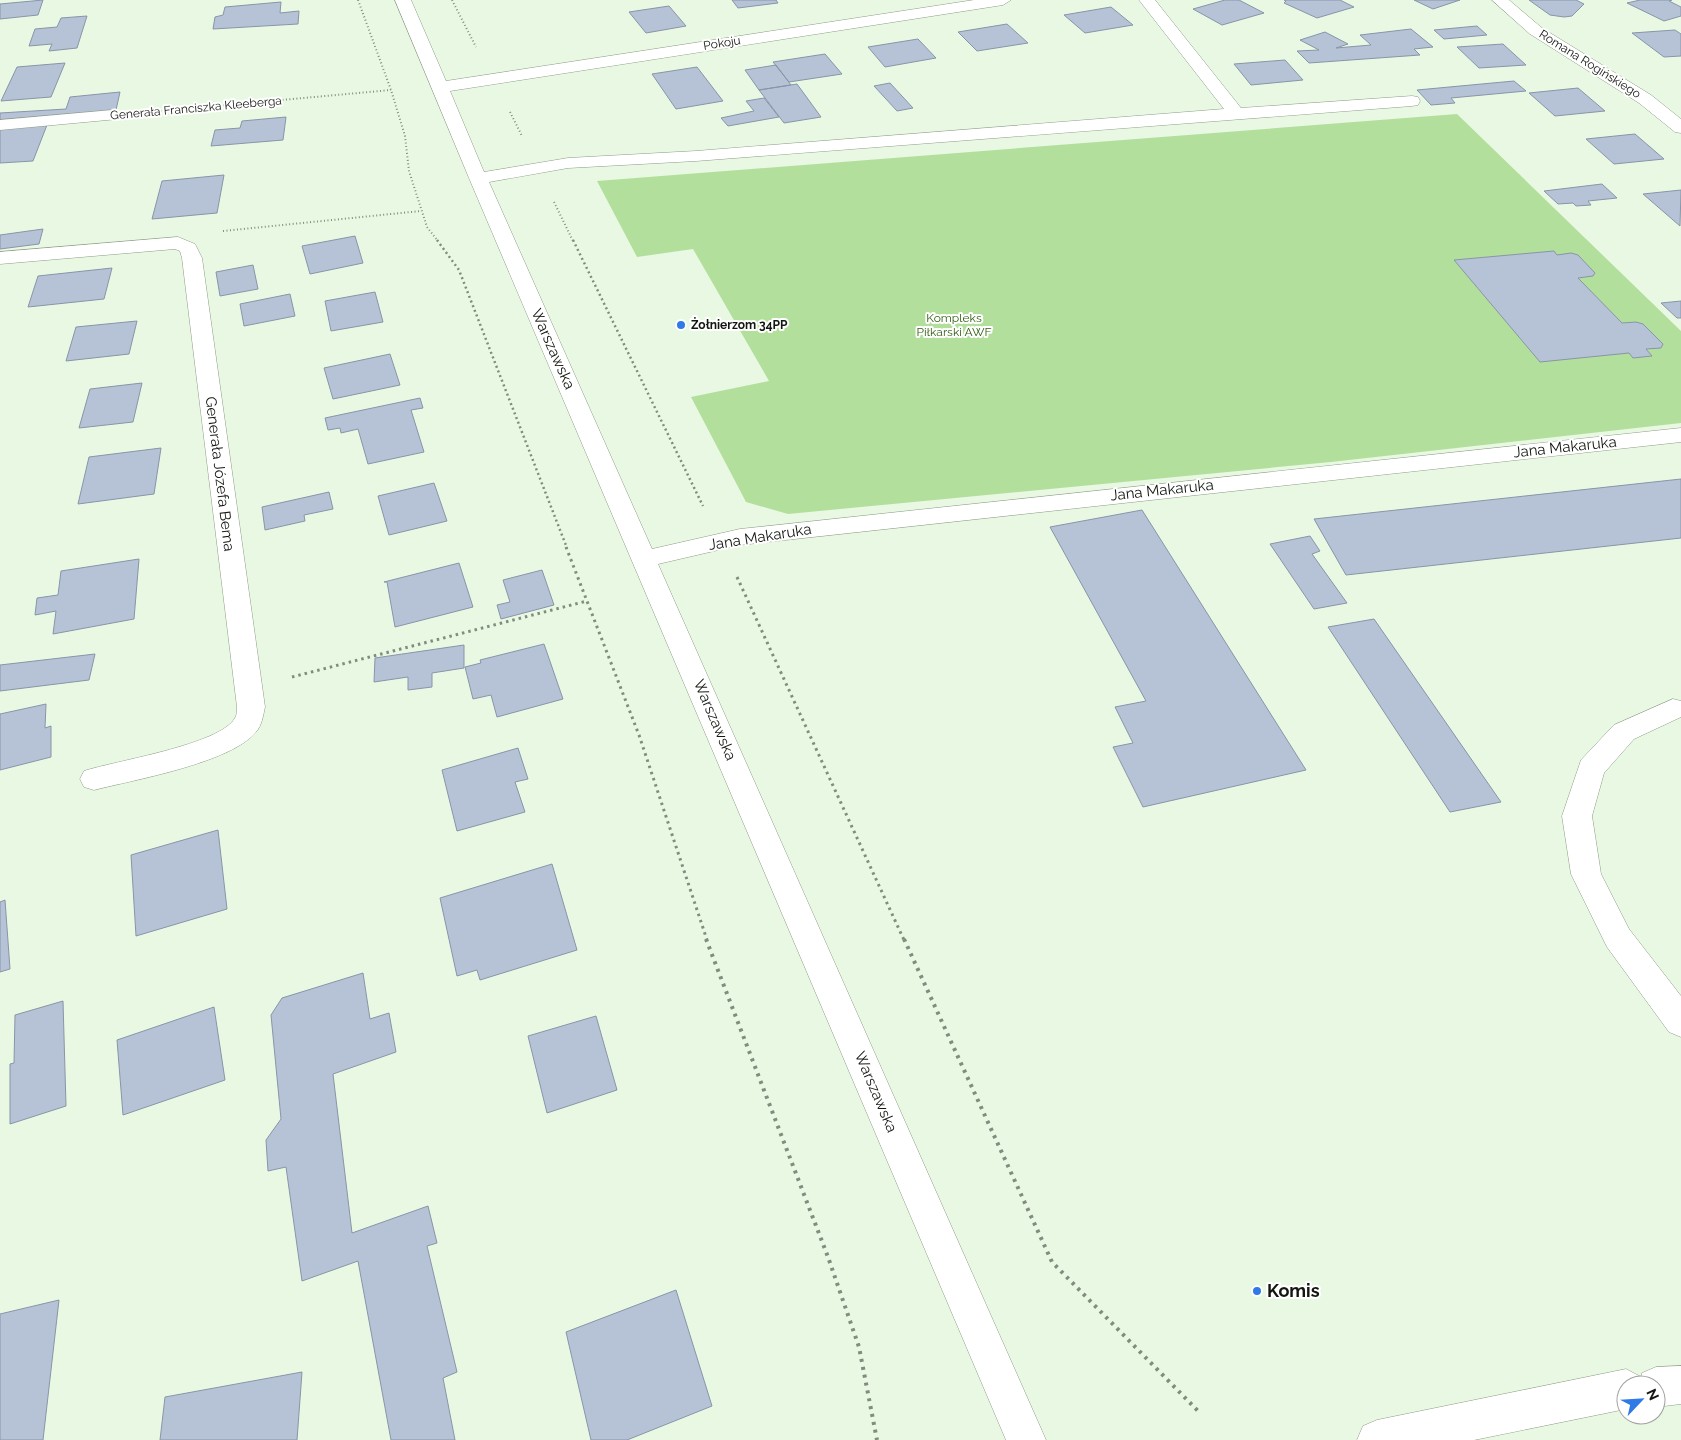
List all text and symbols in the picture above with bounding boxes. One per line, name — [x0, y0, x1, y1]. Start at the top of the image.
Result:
street label: Romana Rogińskiego — [1537, 27, 1643, 101]
street label: Pokoju — [702, 33, 742, 53]
street label: Generała Franciszka Kleeberga — [110, 94, 282, 122]
street label: Warszawska — [527, 306, 579, 392]
park label: Kompleks Piłkarski AWF — [916, 311, 992, 339]
place label: Żołnierzom 34PP — [691, 317, 788, 332]
marker: Żołnierzom 34PP — [675, 319, 687, 331]
street label: Generała Józefa Bema — [202, 396, 238, 552]
street label: Jana Makaruka — [1513, 433, 1617, 461]
street label: Jana Makaruka — [1110, 476, 1214, 504]
street label: Jana Makaruka — [707, 520, 813, 554]
street label: Warszawska — [690, 677, 740, 763]
street label: Warszawska — [851, 1049, 901, 1135]
place label: Komis — [1267, 1280, 1320, 1301]
marker: Komis — [1251, 1285, 1263, 1297]
north arrow — [1616, 1375, 1666, 1425]
text: N — [1643, 1386, 1662, 1403]

